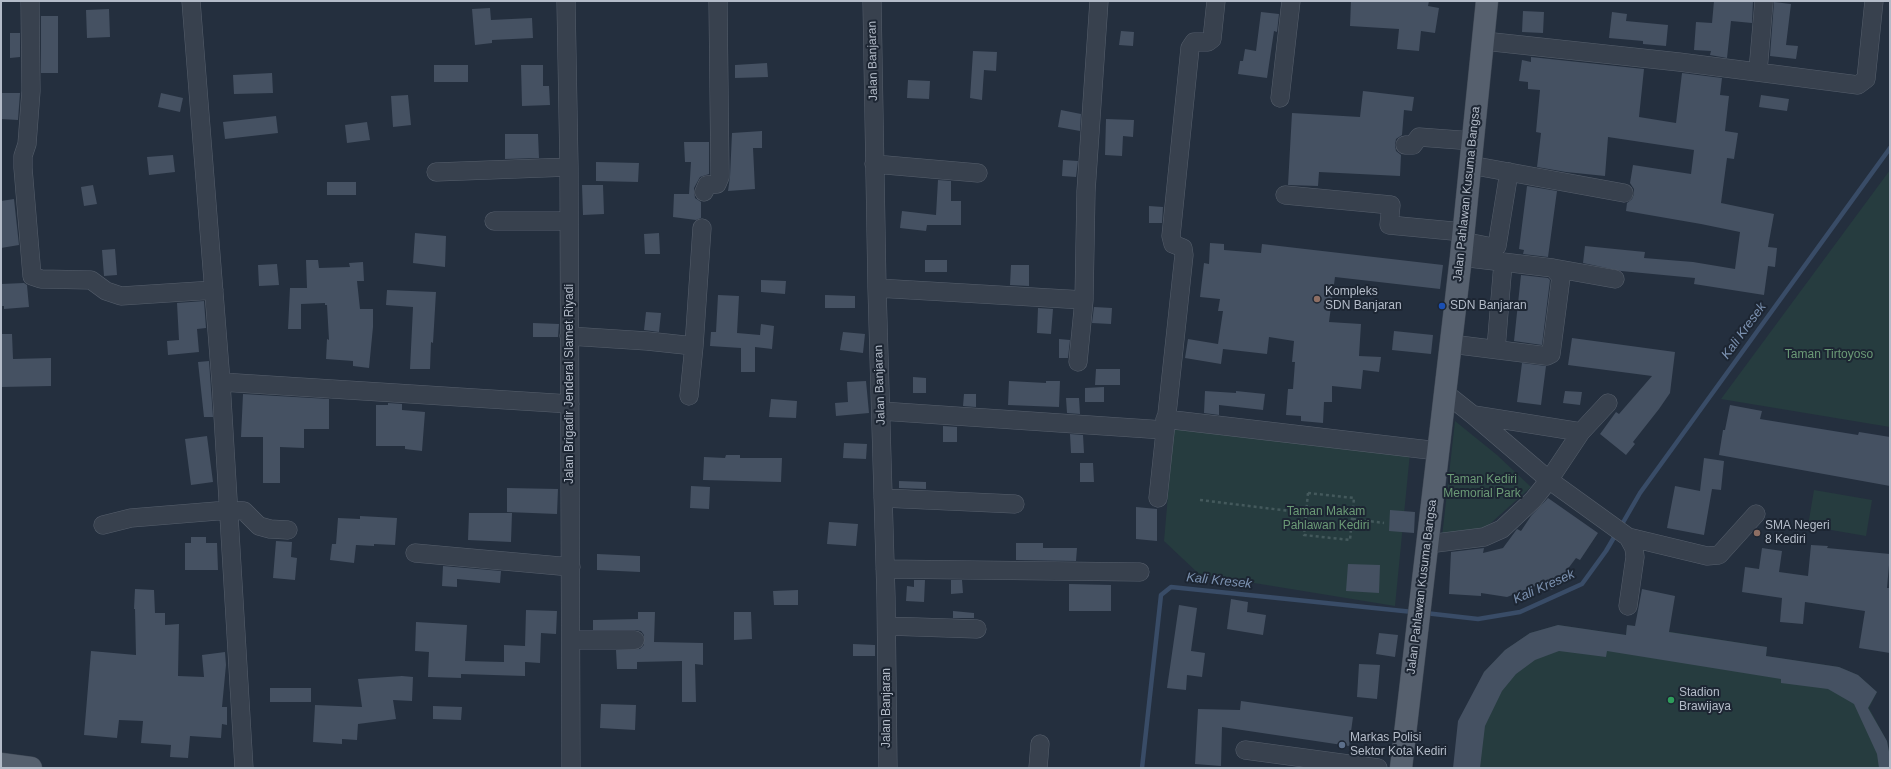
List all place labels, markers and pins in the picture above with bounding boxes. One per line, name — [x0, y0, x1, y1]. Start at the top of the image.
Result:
place label: Kompleks SDN Banjaran — [1325, 285, 1402, 313]
marker: Kompleks SDN Banjaran — [1312, 294, 1322, 304]
place label: SDN Banjaran — [1450, 299, 1527, 313]
marker: SDN Banjaran — [1437, 301, 1447, 311]
place label: SMA Negeri 8 Kediri — [1765, 519, 1830, 547]
marker: SMA Negeri 8 Kediri — [1752, 528, 1762, 538]
place label: Stadion Brawijaya — [1679, 686, 1731, 714]
marker: Stadion Brawijaya — [1666, 695, 1676, 705]
place label: Markas Polisi Sektor Kota Kediri — [1350, 731, 1447, 759]
marker: Markas Polisi Sektor Kota Kediri — [1337, 740, 1347, 750]

